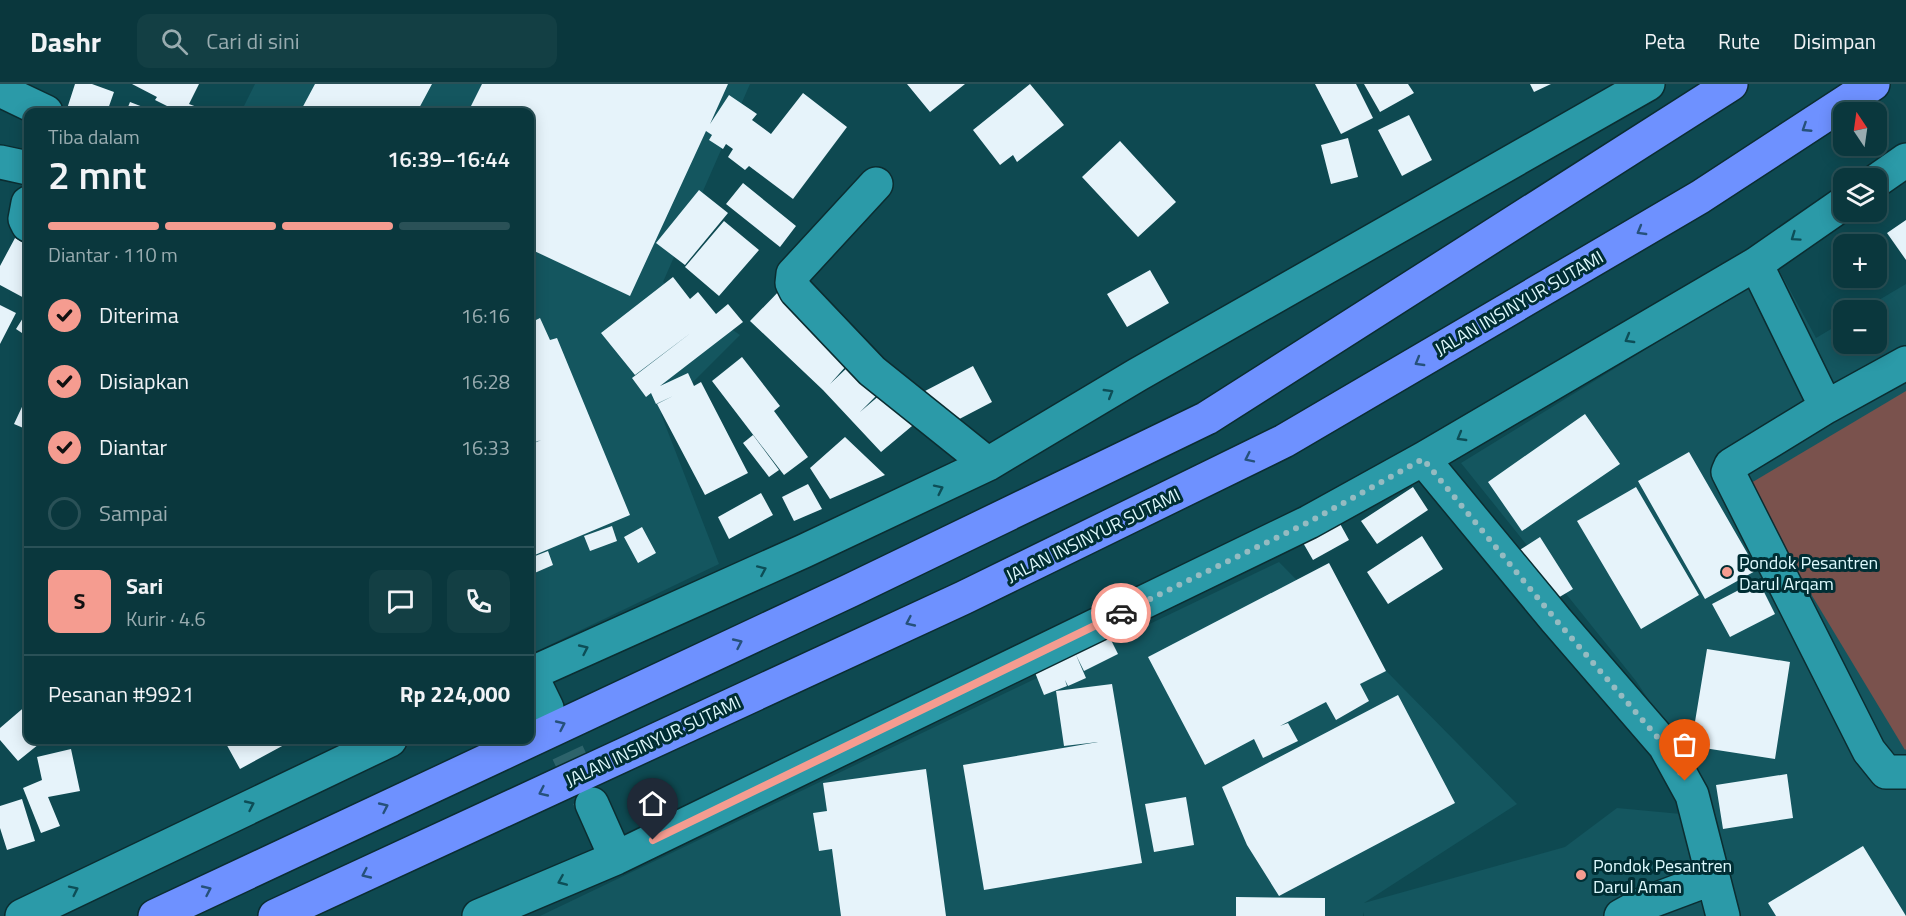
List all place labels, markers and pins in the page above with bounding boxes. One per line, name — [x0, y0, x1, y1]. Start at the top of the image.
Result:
place label: Pondok Pesantren Darul Arqam — [1739, 549, 1878, 597]
marker: Pondok Pesantren Darul Arqam — [1720, 565, 1734, 579]
pin — [1659, 719, 1710, 781]
pin — [627, 778, 678, 840]
place label: Pondok Pesantren Darul Aman — [1593, 852, 1732, 900]
marker: Pondok Pesantren Darul Aman — [1574, 868, 1588, 882]

